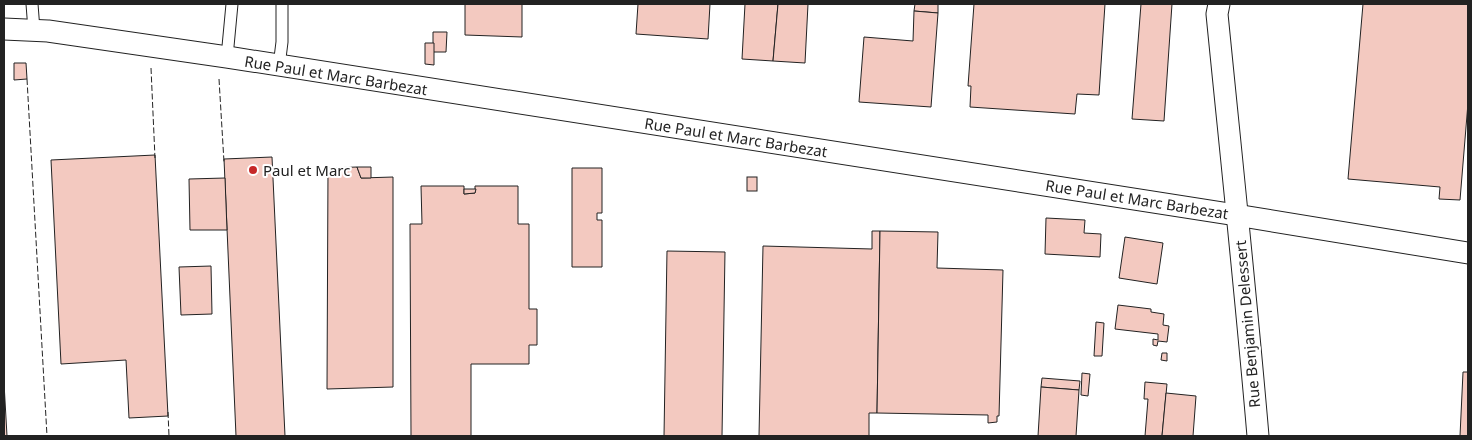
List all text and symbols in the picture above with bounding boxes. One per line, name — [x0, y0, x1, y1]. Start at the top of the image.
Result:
street label: Rue Paul et Marc Barbezat — [243, 51, 430, 99]
street label: Rue Paul et Marc Barbezat — [643, 113, 830, 161]
place label: Paul et Marc — [263, 160, 350, 180]
marker: Paul et Marc — [247, 164, 259, 176]
street label: Rue Paul et Marc Barbezat — [1044, 175, 1231, 223]
street label: Rue Benjamin Delessert — [1230, 239, 1264, 409]

